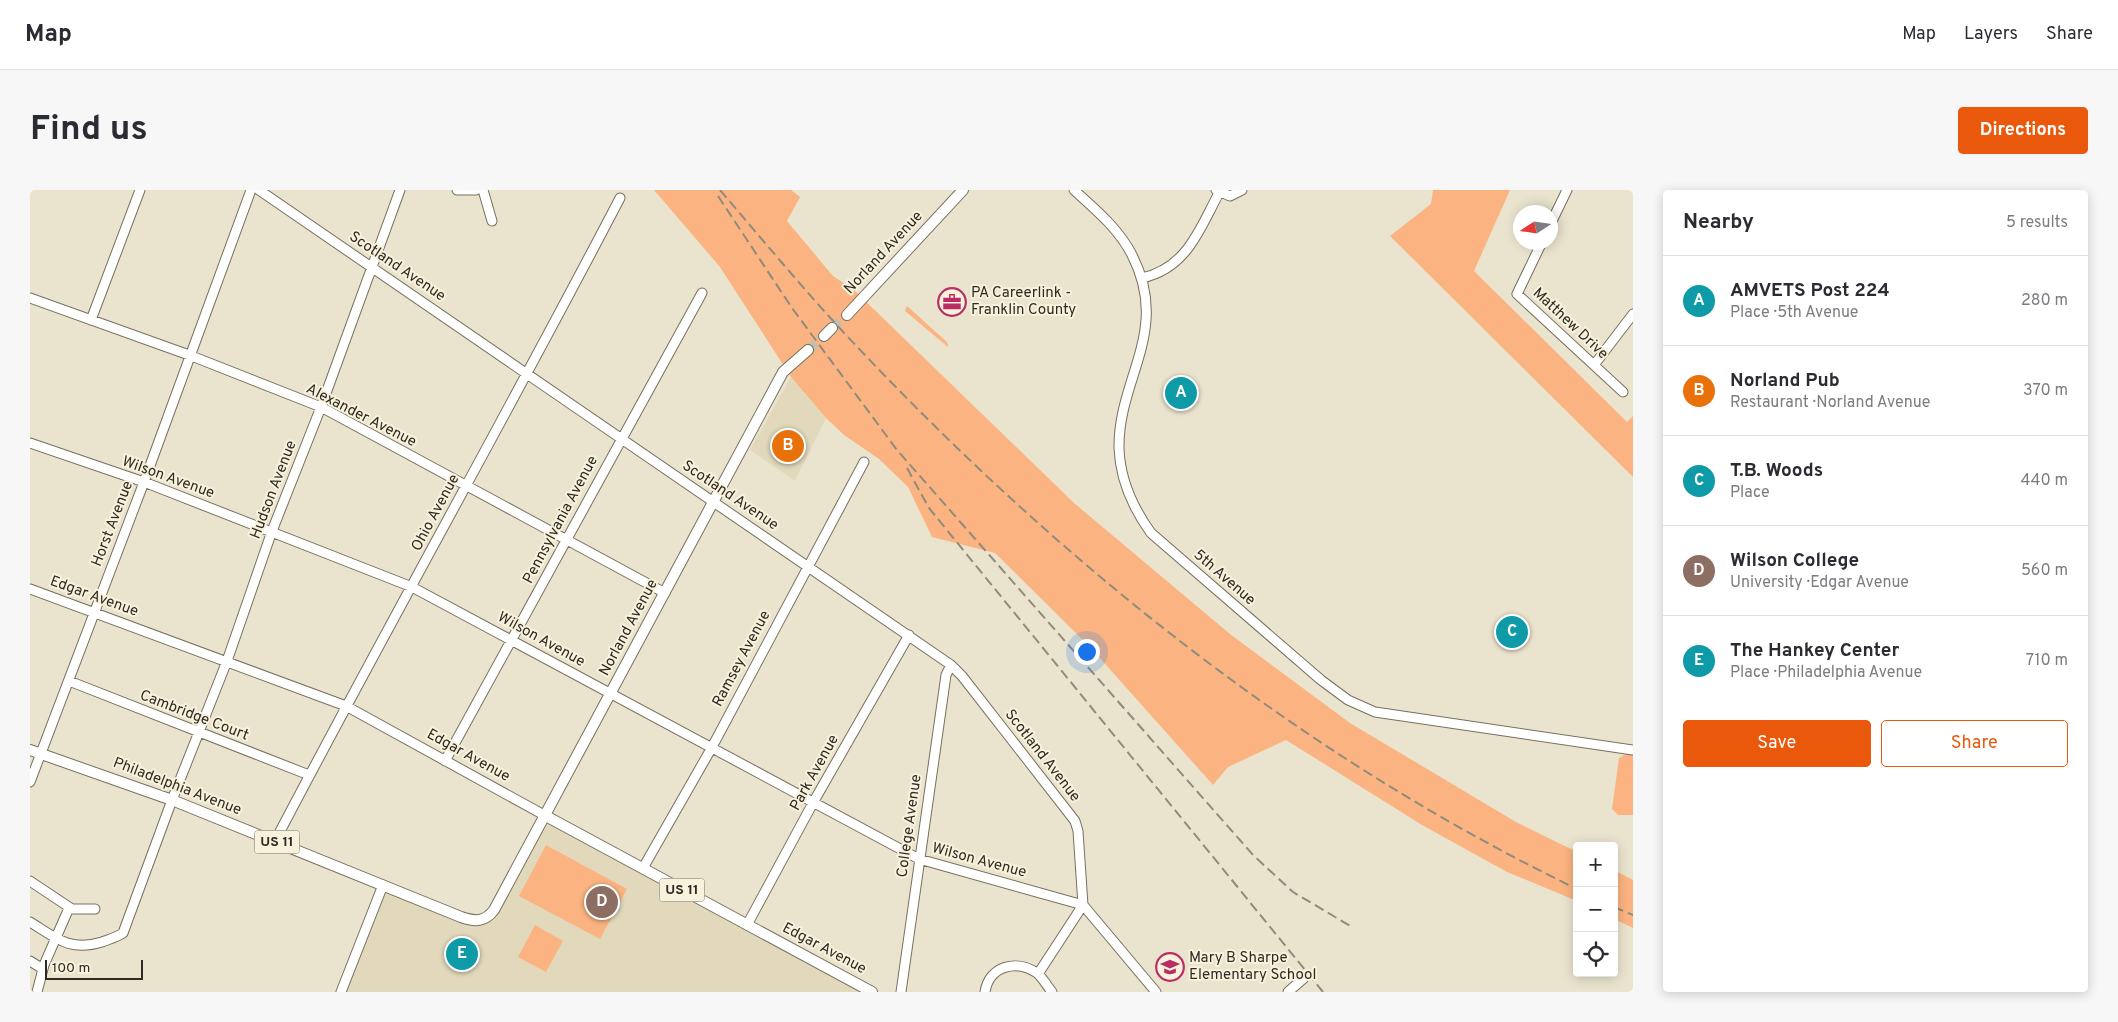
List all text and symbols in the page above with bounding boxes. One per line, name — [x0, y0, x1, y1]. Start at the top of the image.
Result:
text: Map — [25, 20, 72, 50]
text: Map — [1902, 23, 1936, 46]
text: Layers — [1964, 23, 2018, 46]
text: Share — [2046, 23, 2093, 46]
button: Directions — [1958, 107, 2088, 154]
text: Find us — [30, 108, 148, 152]
north arrow — [1513, 205, 1558, 250]
street label: Norland Avenue — [841, 207, 927, 299]
text: Nearby — [1683, 209, 1754, 236]
text: 5 results — [2006, 213, 2068, 233]
street label: Scotland Avenue — [345, 228, 449, 306]
text: AMVETS Post 224 — [1730, 279, 1890, 303]
place label: PA Careerlink - Franklin County — [971, 284, 1076, 320]
street label: Matthew Drive — [1528, 284, 1612, 364]
office icon: PA Careerlink - Franklin County — [937, 287, 967, 317]
text: A — [1693, 291, 1705, 311]
text: 280 m — [2021, 291, 2068, 311]
text: Place · 5th Avenue — [1730, 303, 1858, 323]
text: Norland Pub — [1730, 369, 1840, 393]
pin: A — [1165, 374, 1197, 412]
street label: Alexander Avenue — [303, 380, 419, 452]
text: B — [1693, 381, 1705, 401]
text: 370 m — [2023, 381, 2068, 401]
text: Restaurant · Norland Avenue — [1730, 393, 1930, 413]
pin: B — [772, 427, 804, 465]
street label: Hudson Avenue — [246, 438, 302, 542]
street label: Wilson Avenue — [119, 452, 217, 504]
street label: Pennsylvania Avenue — [519, 453, 603, 587]
street label: Scotland Avenue — [678, 457, 782, 535]
text: T.B. Woods — [1730, 459, 1823, 483]
street label: Ohio Avenue — [408, 471, 464, 555]
text: C — [1694, 471, 1704, 491]
text: 440 m — [2021, 471, 2068, 491]
street label: Horst Avenue — [88, 479, 138, 569]
text: Place — [1730, 483, 1770, 503]
street label: 5th Avenue — [1189, 546, 1259, 610]
text: Wilson College — [1730, 549, 1859, 573]
text: D — [1693, 561, 1705, 581]
text: 560 m — [2021, 561, 2068, 581]
street label: Edgar Avenue — [47, 572, 141, 622]
text: University · Edgar Avenue — [1730, 573, 1909, 593]
street label: Norland Avenue — [596, 576, 662, 680]
street label: Wilson Avenue — [494, 608, 588, 672]
street label: Ramsey Avenue — [709, 608, 775, 710]
pin: C — [1496, 613, 1528, 651]
your location — [1074, 639, 1100, 665]
text: The Hankey Center — [1730, 639, 1899, 663]
text: E — [1694, 651, 1704, 671]
text: 710 m — [2026, 651, 2068, 671]
text: Place · Philadelphia Avenue — [1730, 663, 1922, 683]
street label: Cambridge Court — [137, 686, 251, 746]
street label: Scotland Avenue — [1000, 706, 1084, 806]
button: Save — [1683, 720, 1871, 767]
button: Share — [1881, 720, 2068, 767]
street label: Edgar Avenue — [423, 725, 513, 787]
street label: Park Avenue — [786, 732, 844, 814]
street label: Philadelphia Avenue — [110, 754, 244, 820]
street label: College Avenue — [893, 773, 927, 879]
road number: US 11 — [254, 830, 300, 854]
street label: Wilson Avenue — [930, 839, 1028, 883]
map controls — [1573, 842, 1618, 977]
button: + — [1573, 842, 1618, 887]
road number: US 11 — [660, 878, 704, 902]
pin: D — [586, 883, 618, 921]
button: − — [1573, 887, 1618, 932]
street label: Edgar Avenue — [779, 919, 869, 979]
button: locate — [1573, 932, 1618, 977]
pin: E — [446, 935, 478, 973]
place label: Mary B Sharpe Elementary School — [1189, 949, 1316, 985]
school or university icon: Mary B Sharpe Elementary School — [1155, 952, 1185, 982]
scale bar — [45, 957, 142, 980]
text: 100 m — [52, 960, 90, 977]

